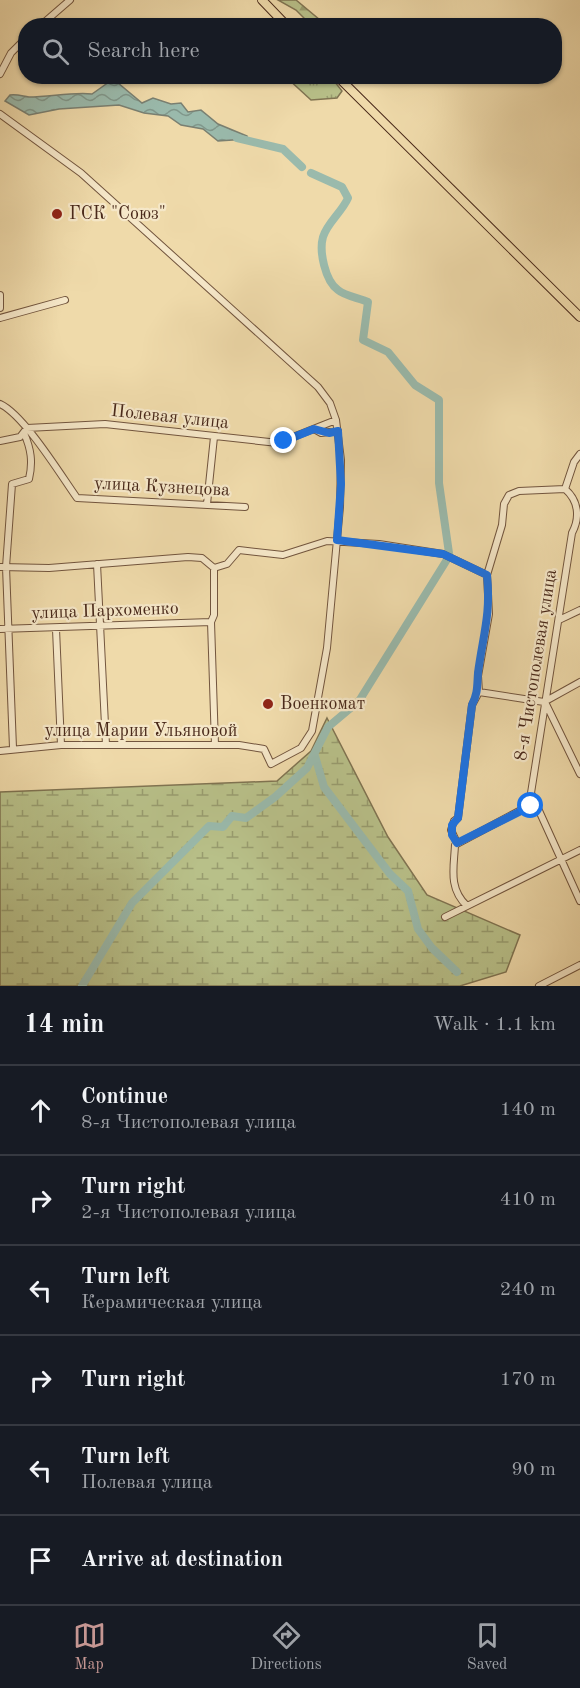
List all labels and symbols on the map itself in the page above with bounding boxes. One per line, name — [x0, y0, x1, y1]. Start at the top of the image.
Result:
place label: ГСК "Союз" — [69, 205, 166, 223]
marker: ГСК "Союз" — [50, 207, 64, 221]
street label: Полевая улица — [110, 402, 230, 432]
route end — [270, 427, 296, 453]
street label: улица Кузнецова — [94, 474, 230, 500]
street label: 8-я Чистополевая улица — [512, 568, 560, 762]
street label: улица Пархоменко — [31, 599, 179, 623]
place label: Военкомат — [280, 695, 365, 713]
marker: Военкомат — [261, 697, 275, 711]
street label: улица Марии Ульяновой — [45, 722, 237, 740]
route start — [517, 792, 543, 818]

